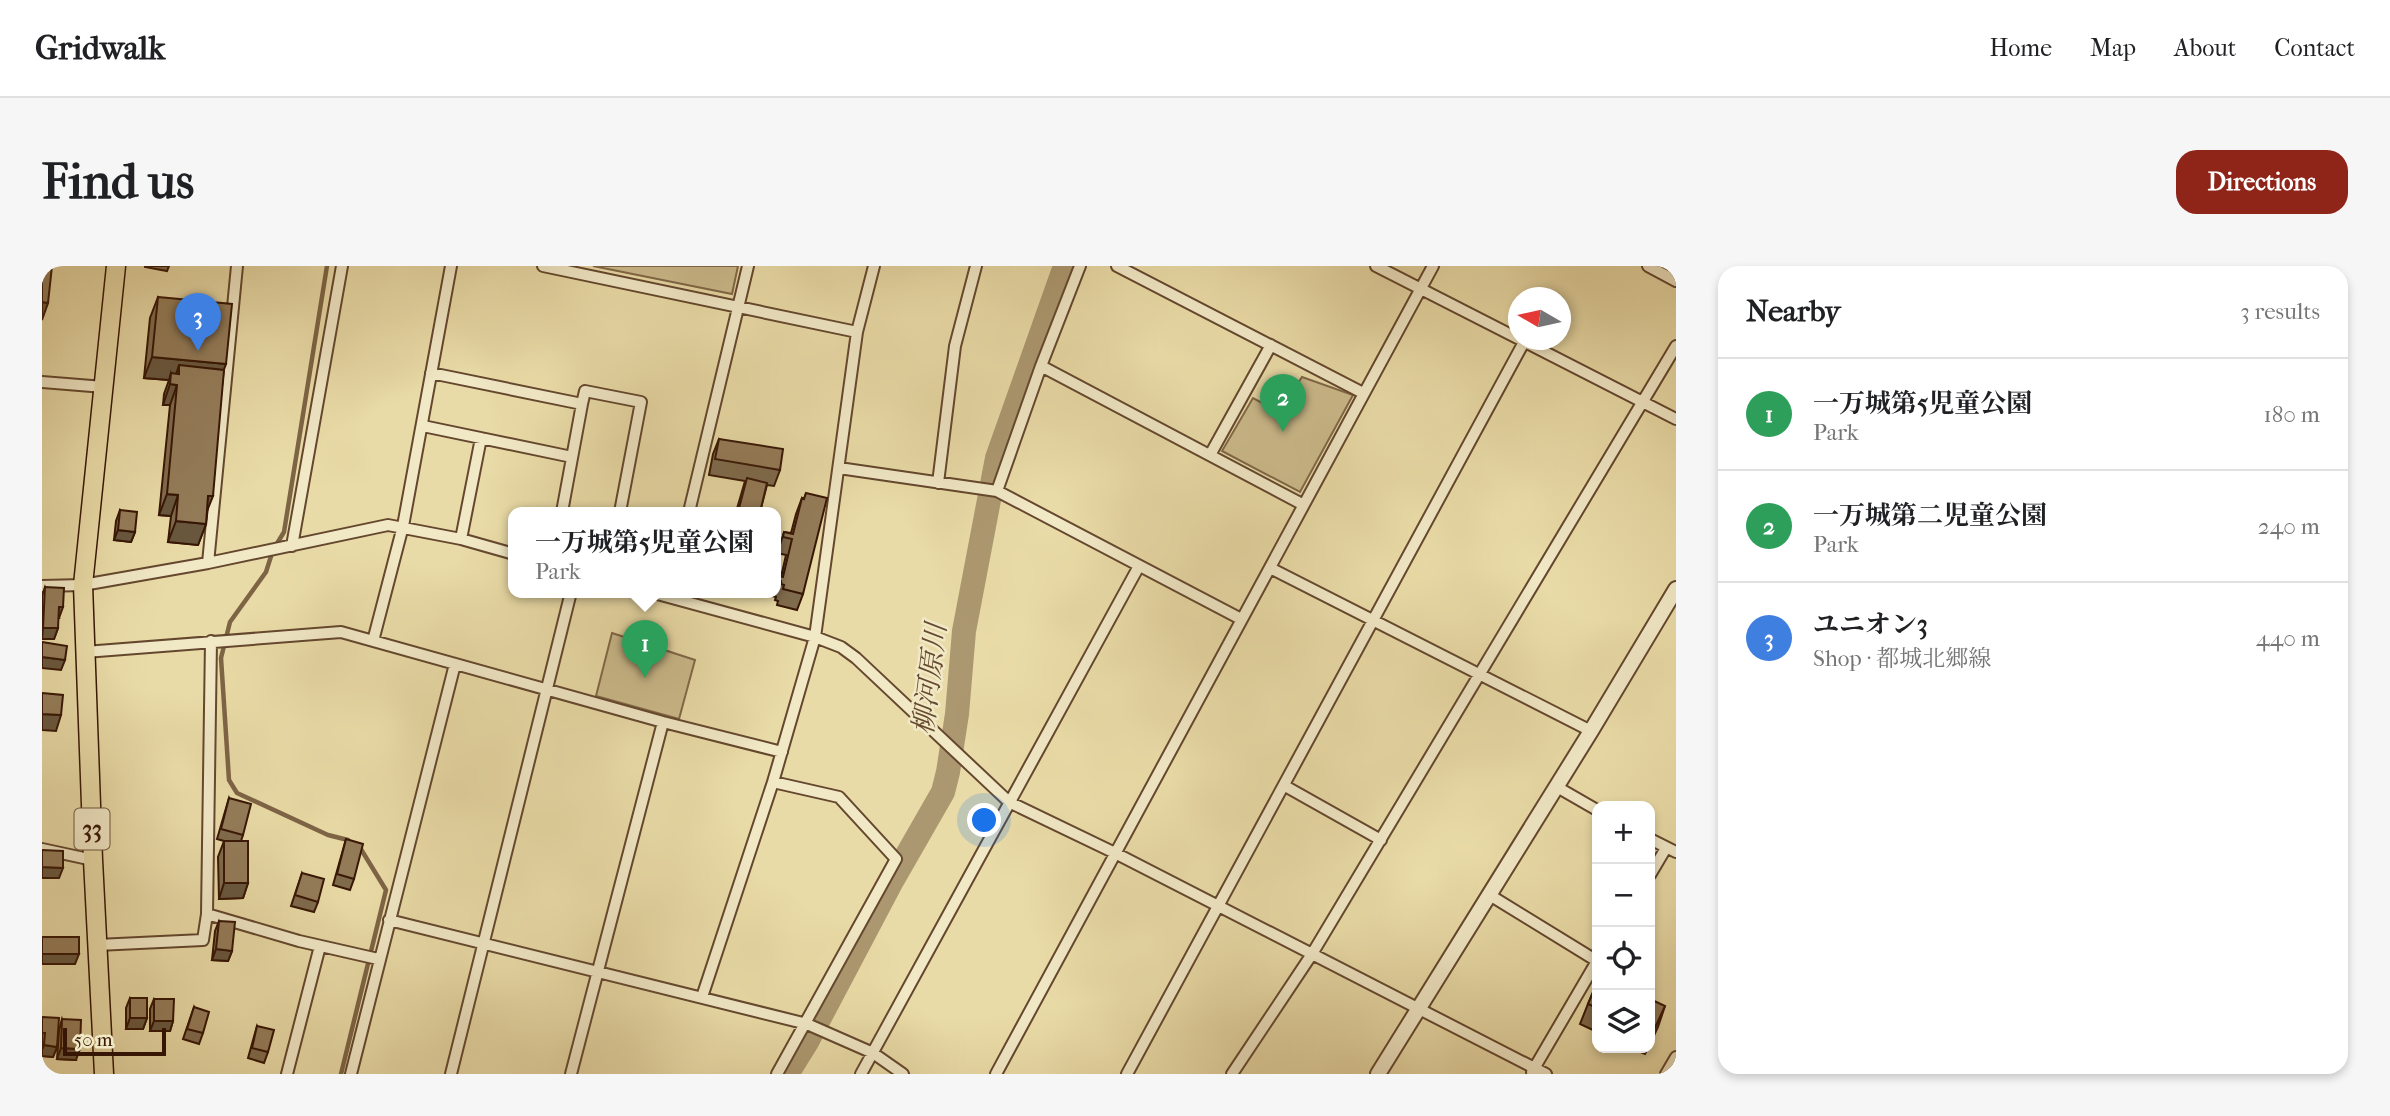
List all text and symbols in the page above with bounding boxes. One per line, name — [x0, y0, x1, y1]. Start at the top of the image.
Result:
text: Gridwalk — [35, 29, 165, 68]
text: Home — [1990, 34, 2052, 62]
text: Map — [2090, 34, 2136, 62]
text: About — [2174, 34, 2236, 62]
text: Contact — [2274, 34, 2355, 62]
button: Directions — [2176, 150, 2348, 214]
text: Find us — [42, 153, 194, 211]
north arrow — [1508, 287, 1571, 350]
pin: 3 — [175, 293, 221, 351]
text: Nearby — [1746, 294, 1841, 329]
text: 3 results — [2240, 298, 2320, 325]
pin: 2 — [1260, 374, 1306, 432]
text: 一万城第5児童公園 — [1813, 388, 2032, 419]
text: 1 — [1765, 401, 1773, 428]
text: 180 m — [2263, 401, 2320, 428]
text: Park — [1813, 419, 1859, 446]
text: 一万城第二児童公園 — [1813, 500, 2047, 531]
popup — [508, 507, 781, 598]
text: 2 — [1763, 513, 1775, 540]
text: 240 m — [2258, 513, 2320, 540]
text: 一万城第5児童公園 — [535, 527, 754, 558]
text: Park — [1813, 531, 1859, 558]
text: Park — [535, 558, 581, 585]
text: ユニオン3 — [1813, 609, 1928, 640]
water label: 柳河原川 — [906, 618, 953, 737]
pin: 1 — [622, 620, 668, 678]
text: 3 — [1764, 625, 1774, 652]
text: 440 m — [2256, 625, 2320, 652]
text: Shop · 都城北郷線 — [1813, 645, 1991, 672]
map controls — [1592, 801, 1655, 1053]
button: + — [1592, 801, 1655, 864]
your location — [967, 803, 1001, 837]
road number: 33 — [74, 808, 110, 850]
button: − — [1592, 864, 1655, 927]
button: locate — [1592, 927, 1655, 990]
button: layers — [1592, 990, 1655, 1053]
scale bar — [63, 1025, 166, 1057]
text: 50 m — [74, 1029, 113, 1051]

